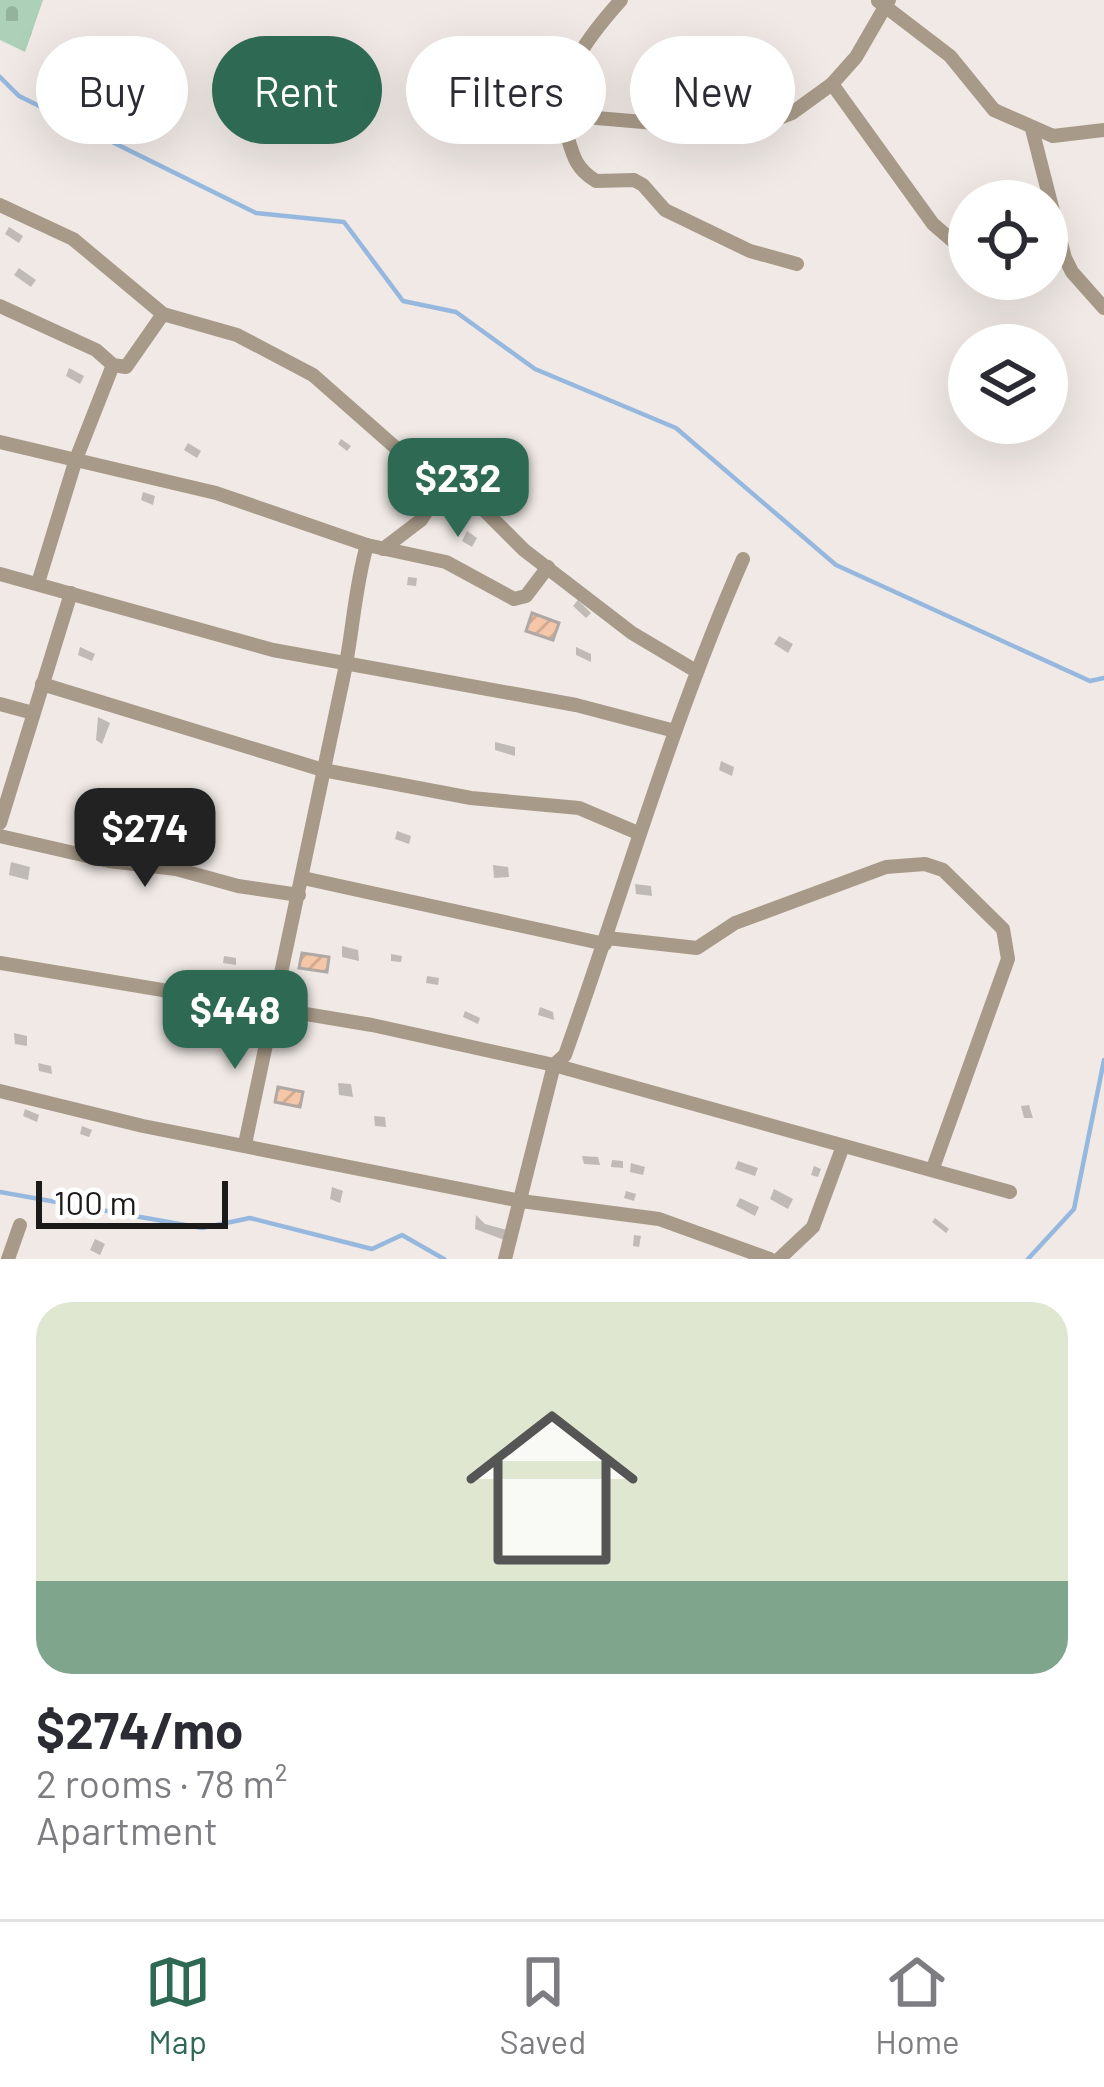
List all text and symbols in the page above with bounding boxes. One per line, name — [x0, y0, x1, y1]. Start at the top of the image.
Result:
chip: Buy — [36, 36, 188, 144]
chip: Rent — [212, 36, 382, 144]
chip: Filters — [406, 36, 606, 144]
chip: New — [630, 36, 795, 144]
map controls — [948, 180, 1068, 444]
button: locate — [948, 180, 1068, 300]
button: layers — [948, 324, 1068, 444]
pin: $232 — [387, 438, 529, 540]
text: $232 — [415, 453, 501, 500]
pin: $274 — [74, 788, 216, 890]
text: $274 — [101, 803, 189, 850]
pin: $448 — [164, 970, 306, 1072]
text: $448 — [190, 985, 280, 1032]
scale bar — [36, 1175, 228, 1228]
text: 100 m — [54, 1182, 137, 1222]
icon: home — [444, 1380, 660, 1596]
text: $274/mo — [36, 1698, 243, 1759]
text: 2 rooms · 78 m² — [36, 1759, 288, 1806]
text: Apartment — [36, 1806, 218, 1853]
tab: Map — [145, 1949, 211, 2061]
tab: Saved — [500, 1949, 586, 2061]
tab: Home — [875, 1949, 959, 2061]

